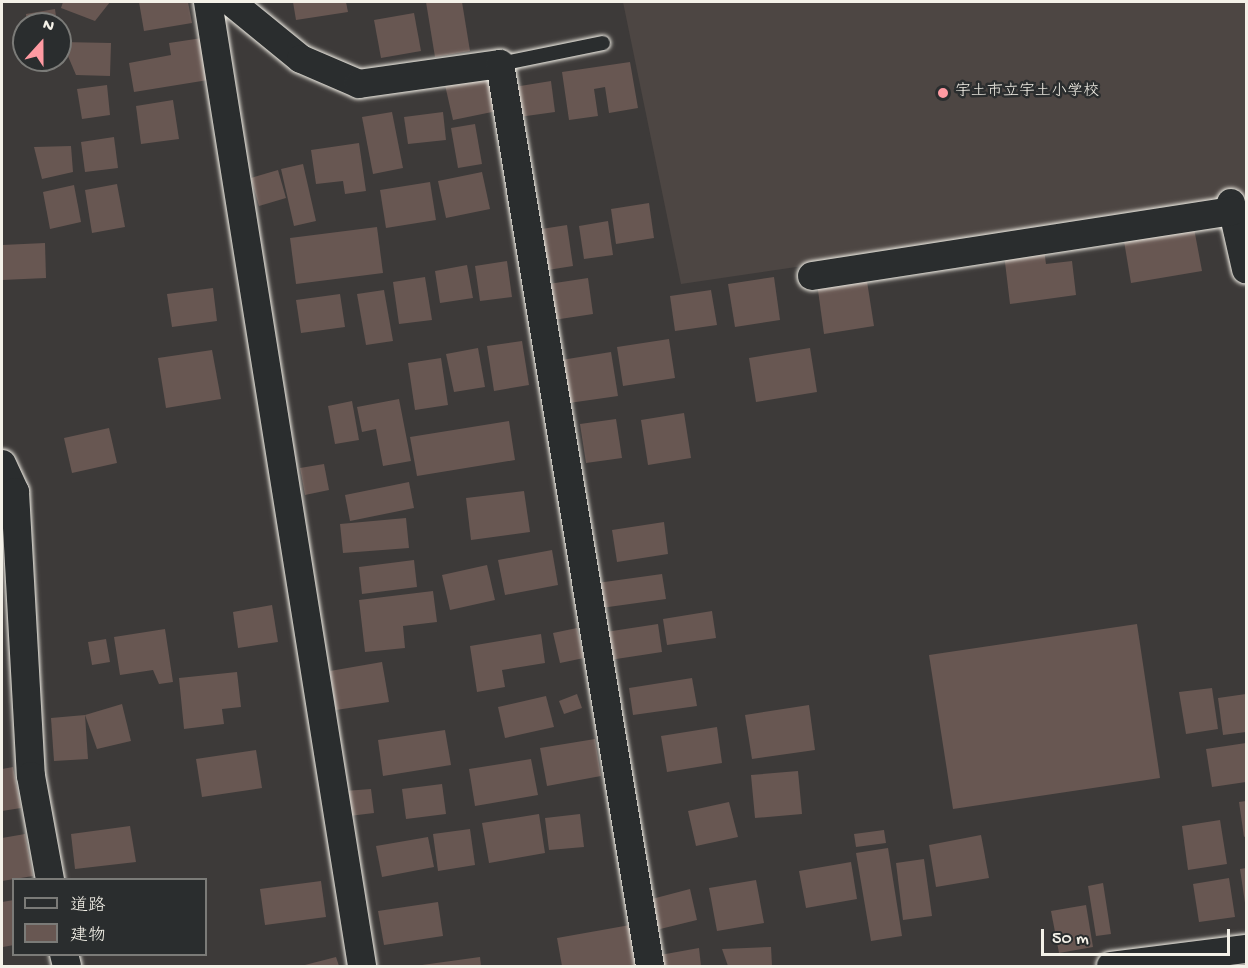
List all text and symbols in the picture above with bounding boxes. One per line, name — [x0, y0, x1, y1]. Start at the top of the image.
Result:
north arrow — [12, 12, 72, 72]
text: N — [40, 16, 56, 37]
place label: 宇土市立宇土小学校 — [955, 83, 1099, 103]
marker: 宇土市立宇土小学校 — [936, 86, 950, 100]
legend — [12, 878, 207, 956]
text: 道路 — [70, 896, 106, 917]
scale bar — [1044, 917, 1233, 955]
text: 建物 — [70, 926, 106, 947]
text: 50 m — [1052, 929, 1089, 950]

